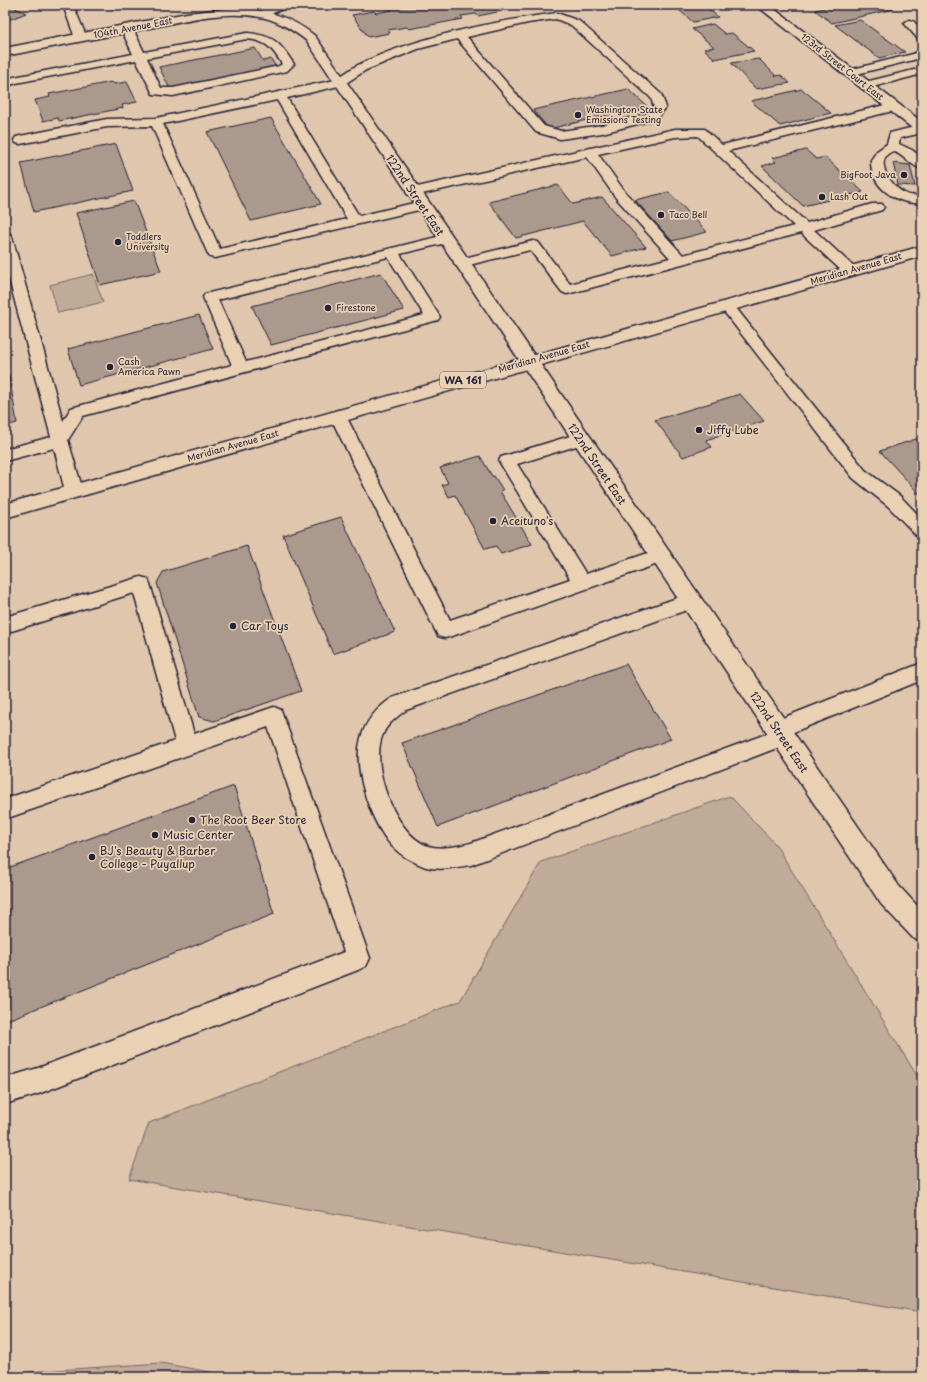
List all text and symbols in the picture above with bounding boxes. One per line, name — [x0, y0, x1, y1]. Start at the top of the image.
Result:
street label: 104th Avenue East — [92, 12, 174, 42]
street label: 123rd Street Court East — [798, 29, 888, 103]
place label: Washington State Emissions Testing — [586, 102, 663, 126]
marker: Washington State Emissions Testing — [573, 110, 583, 120]
street label: 122nd Street East — [382, 151, 449, 239]
place label: BigFoot Java — [840, 167, 896, 181]
marker: BigFoot Java — [899, 170, 909, 180]
place label: Lash Out — [830, 189, 868, 203]
marker: Lash Out — [817, 192, 827, 202]
place label: Taco Bell — [669, 207, 707, 221]
marker: Taco Bell — [656, 210, 666, 220]
place label: Toddlers University — [126, 229, 169, 253]
marker: Toddlers University — [113, 237, 123, 247]
street label: Meridian Avenue East — [808, 248, 903, 288]
place label: Firestone — [336, 300, 376, 314]
marker: Firestone — [323, 303, 333, 313]
street label: Meridian Avenue East — [496, 336, 591, 376]
place label: Cash America Pawn — [118, 354, 180, 378]
marker: Cash America Pawn — [105, 362, 115, 372]
road number: WA 161 — [440, 372, 486, 388]
street label: 122nd Street East — [564, 420, 631, 508]
place label: Jiffy Lube — [707, 421, 759, 438]
street label: Meridian Avenue East — [185, 425, 280, 465]
marker: Jiffy Lube — [694, 425, 704, 435]
place label: Aceituno's — [501, 512, 553, 529]
marker: Aceituno's — [488, 516, 498, 526]
place label: Car Toys — [241, 617, 289, 634]
marker: Car Toys — [228, 621, 238, 631]
street label: 122nd Street East — [746, 688, 813, 776]
place label: The Root Beer Store — [200, 811, 306, 828]
marker: The Root Beer Store — [187, 815, 197, 825]
place label: Music Center — [163, 826, 234, 843]
marker: Music Center — [150, 830, 160, 840]
place label: BJ's Beauty & Barber College - Puyallup — [100, 842, 216, 872]
marker: BJ's Beauty & Barber College - Puyallup — [87, 852, 97, 862]

